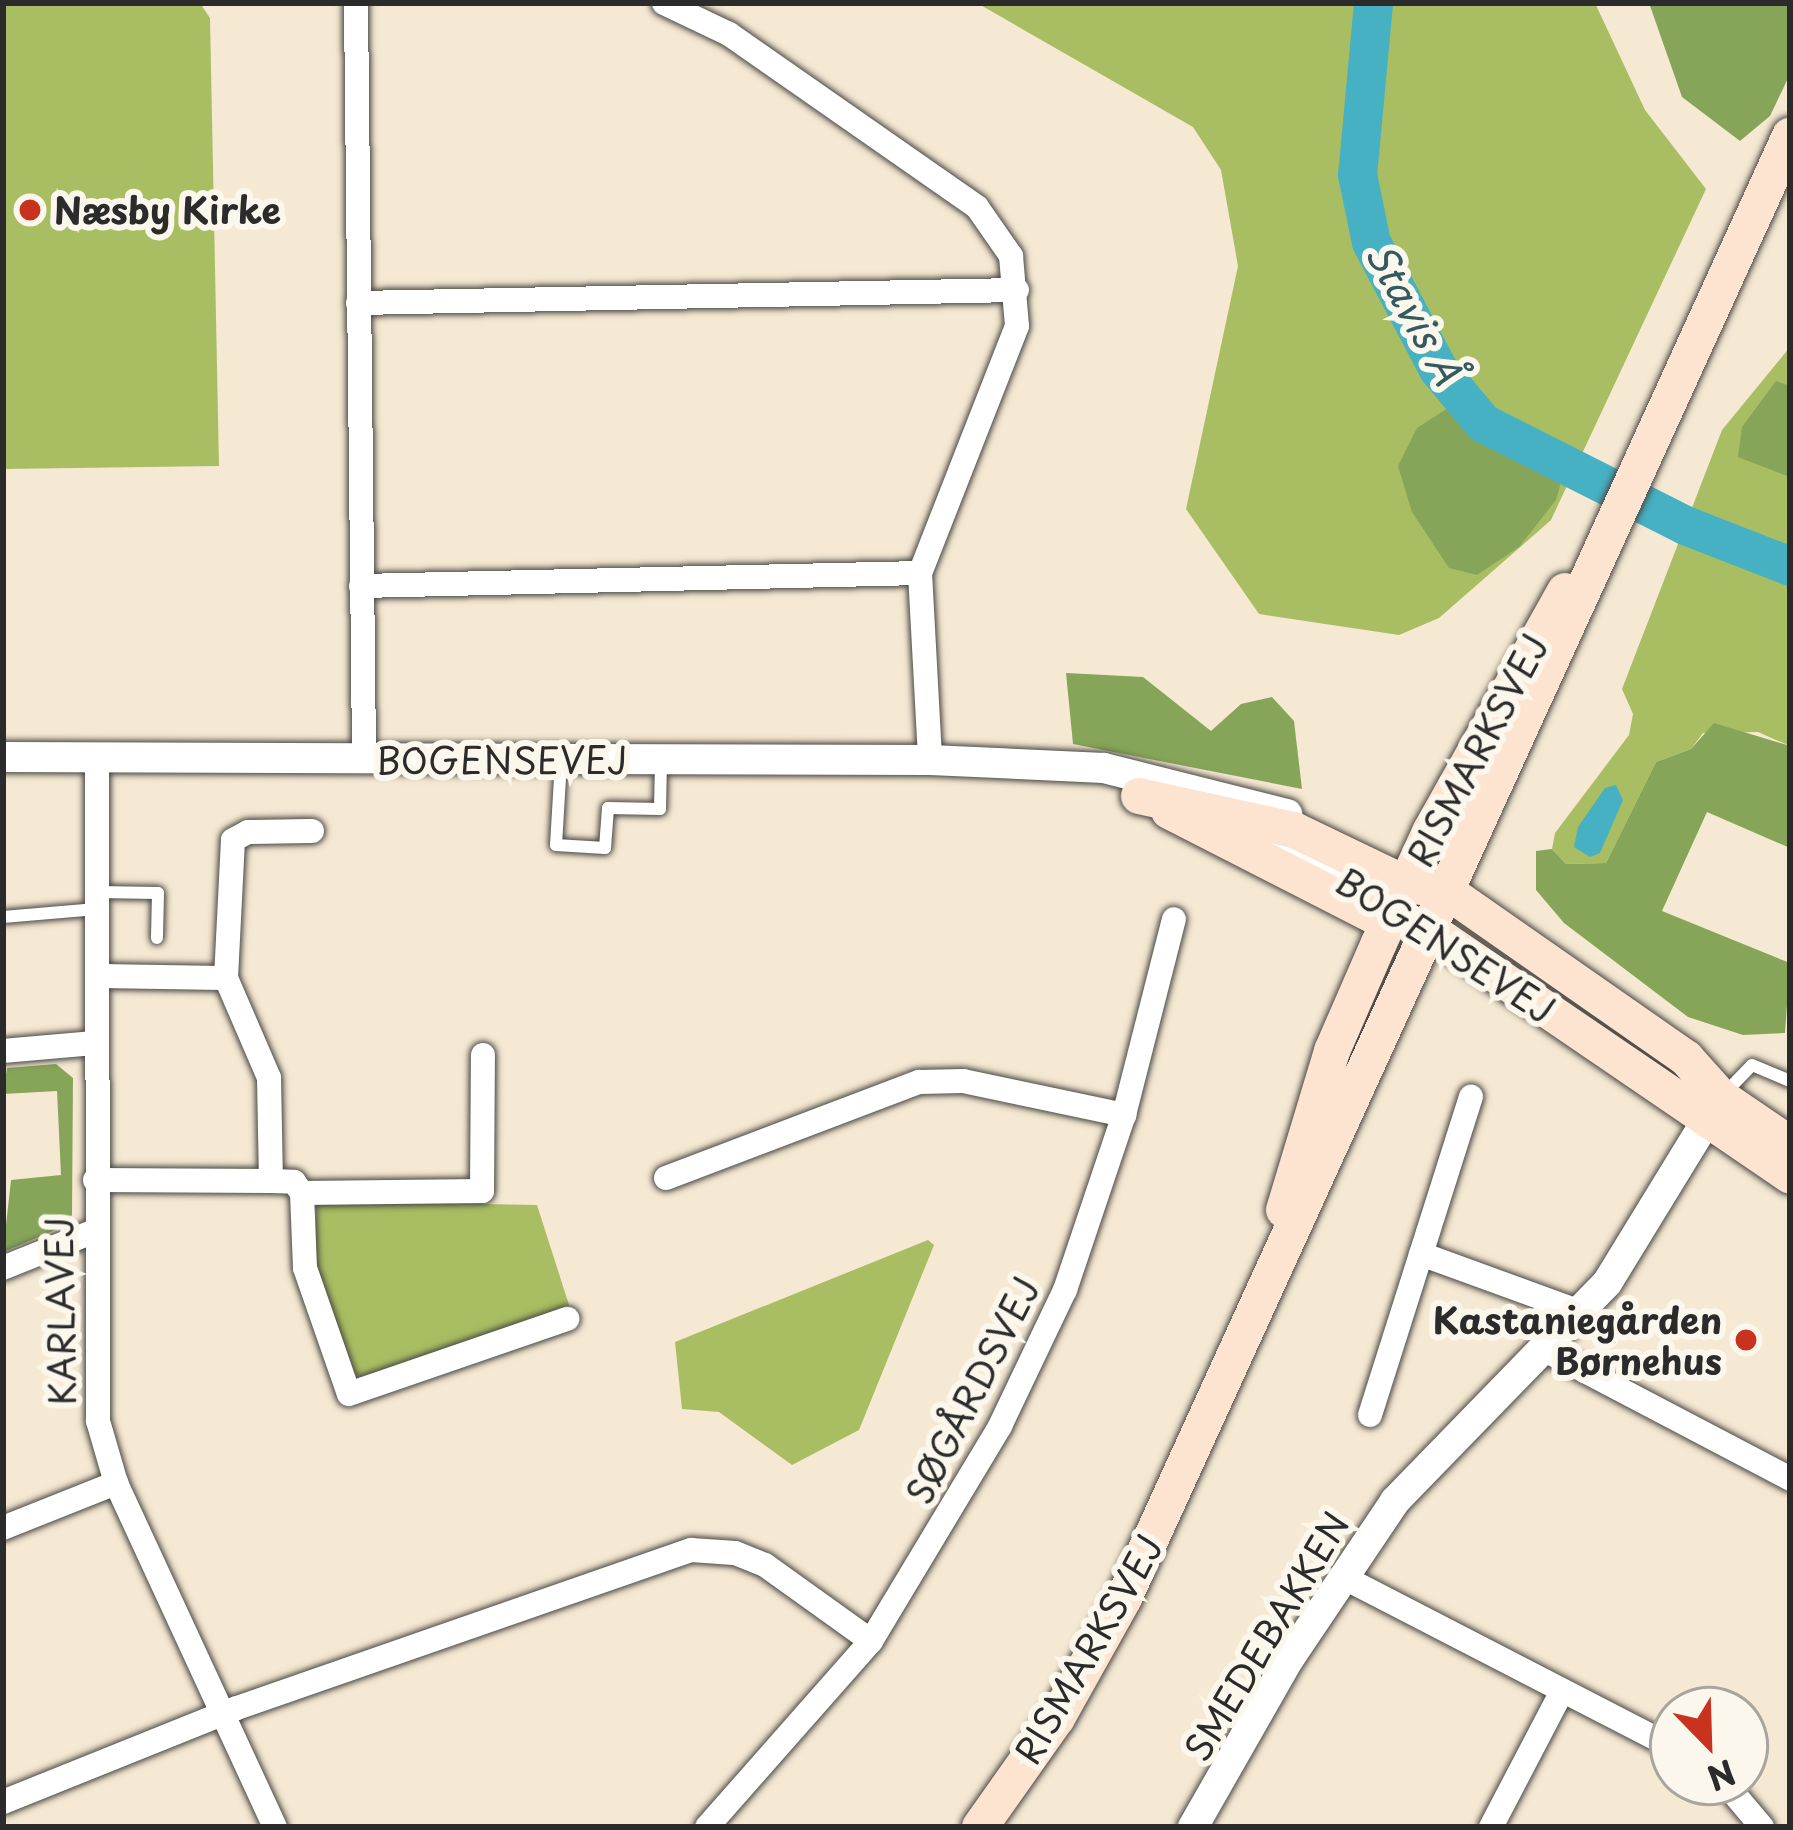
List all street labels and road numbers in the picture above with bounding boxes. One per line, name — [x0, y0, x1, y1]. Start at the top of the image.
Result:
street label: RISMARKSVEJ — [1398, 626, 1556, 874]
street label: BOGENSEVEJ — [376, 738, 628, 782]
street label: BOGENSEVEJ — [1329, 858, 1563, 1032]
street label: KARLAVEJ — [37, 1216, 83, 1406]
street label: SØGÅRDSVEJ — [896, 1269, 1048, 1511]
street label: SMEDEBAKKEN — [1175, 1504, 1357, 1768]
street label: RISMARKSVEJ — [1005, 1527, 1171, 1771]

